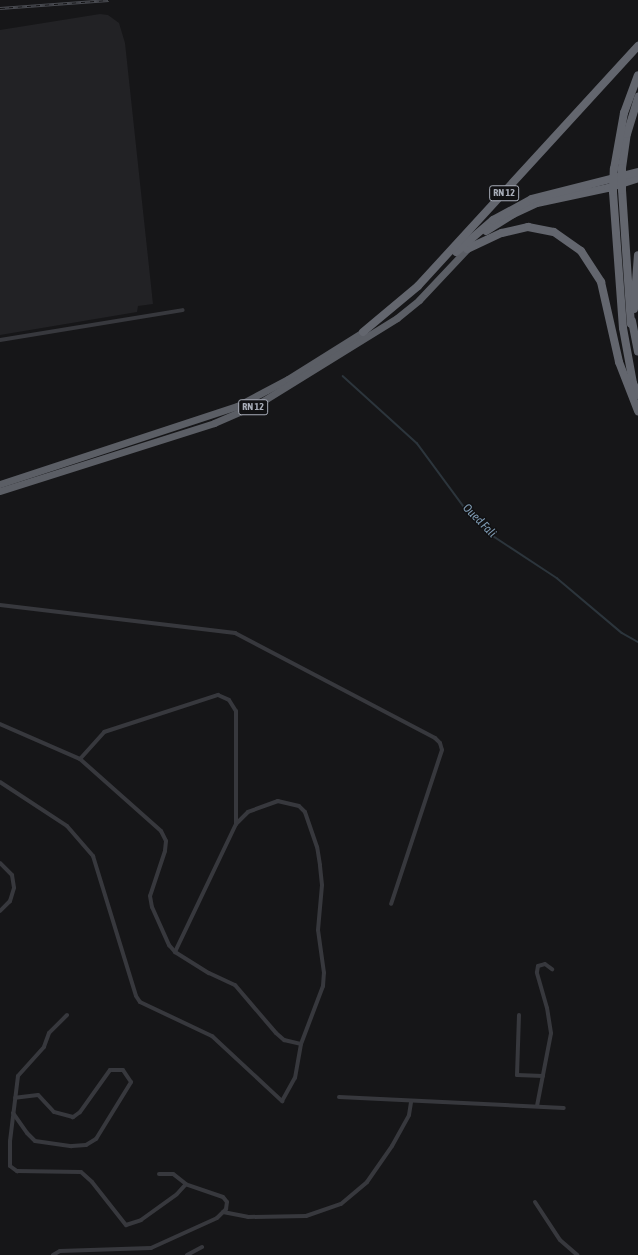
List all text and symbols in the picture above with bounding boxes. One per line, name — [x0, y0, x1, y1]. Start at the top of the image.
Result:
road number: RN 12 — [489, 185, 519, 201]
road number: RN 12 — [238, 399, 268, 415]
water label: Oued Fali — [459, 501, 499, 541]

